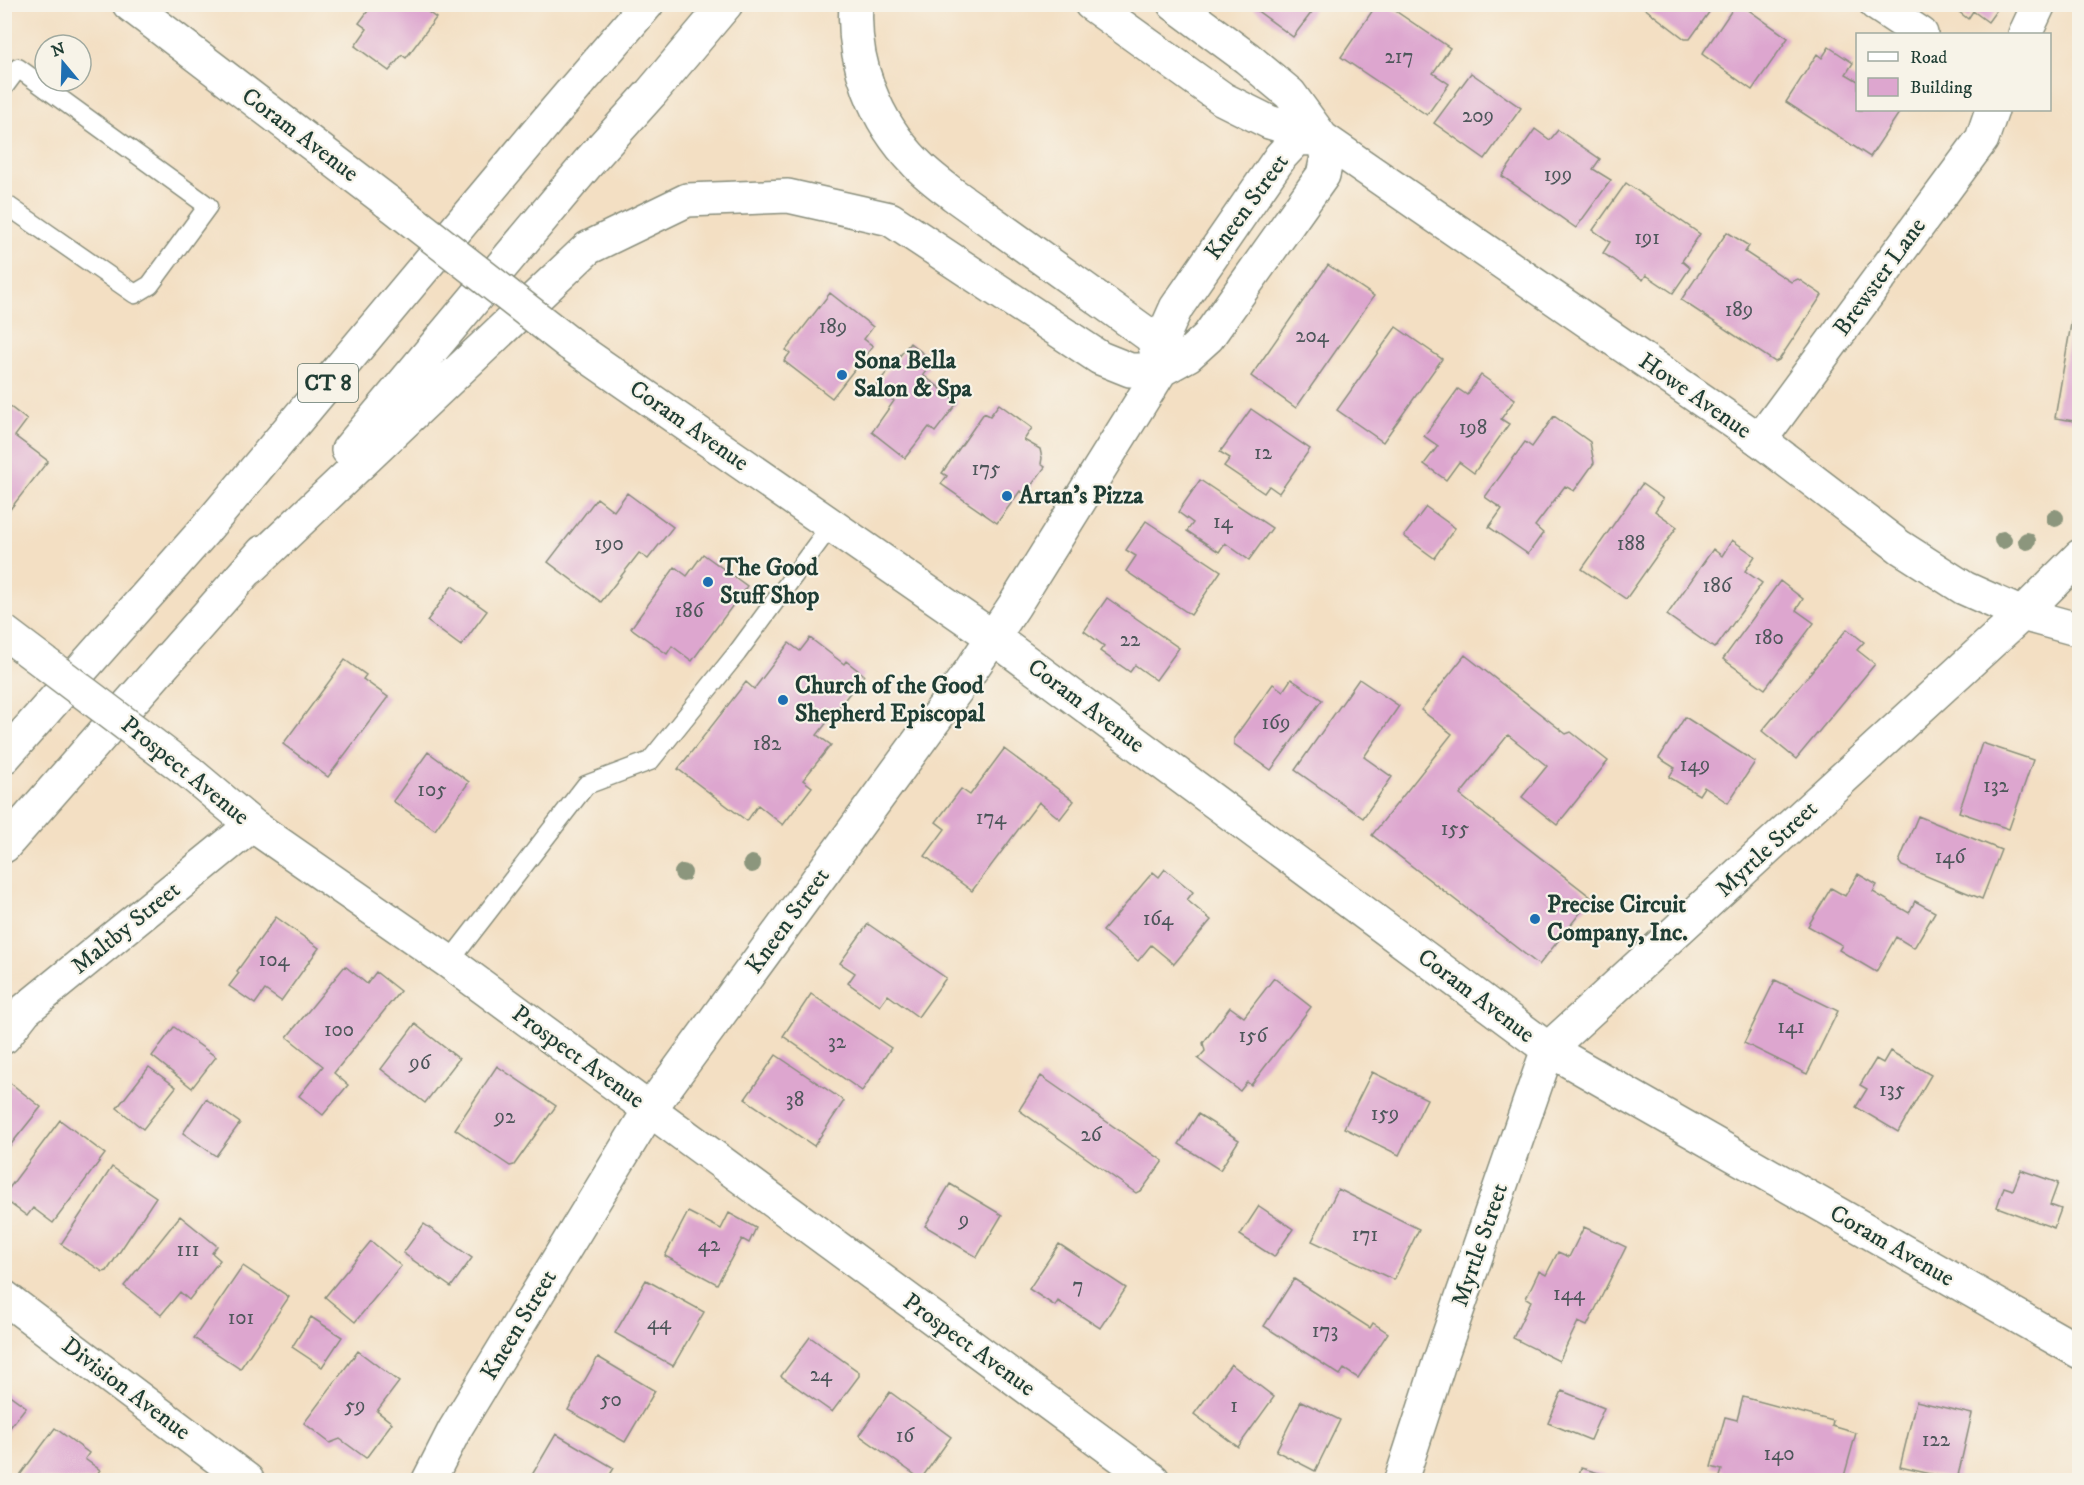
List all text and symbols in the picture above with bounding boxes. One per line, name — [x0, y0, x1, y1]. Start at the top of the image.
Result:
north arrow — [33, 33, 93, 93]
legend — [1856, 33, 2051, 111]
text: N — [49, 38, 68, 61]
house number: 217 — [1384, 44, 1414, 70]
text: Road — [1910, 47, 1947, 69]
text: Building — [1910, 77, 1972, 99]
street label: Coram Avenue — [235, 81, 365, 189]
house number: 209 — [1462, 103, 1494, 129]
street label: Kneen Street — [1199, 148, 1296, 266]
house number: 199 — [1544, 162, 1572, 188]
street label: Brewster Lane — [1827, 212, 1933, 342]
house number: 191 — [1634, 225, 1660, 251]
house number: 189 — [1725, 297, 1753, 323]
house number: 189 — [819, 314, 847, 340]
house number: 204 — [1295, 323, 1330, 349]
place label: Sona Bella Salon & Spa — [854, 346, 973, 404]
street label: Howe Avenue — [1633, 346, 1757, 446]
road number: CT 8 — [298, 364, 358, 402]
marker: Sona Bella Salon & Spa — [835, 368, 849, 382]
street label: Coram Avenue — [623, 374, 755, 478]
house number: 198 — [1459, 415, 1487, 441]
house number: 12 — [1254, 440, 1273, 466]
house number: 175 — [971, 456, 1001, 482]
place label: Artan's Pizza — [1018, 481, 1144, 511]
marker: Artan's Pizza — [1000, 489, 1014, 503]
house number: 14 — [1213, 509, 1234, 535]
house number: 190 — [594, 531, 624, 557]
house number: 188 — [1617, 531, 1645, 557]
place label: The Good Stuff Shop — [719, 553, 819, 611]
house number: 186 — [1702, 573, 1733, 599]
marker: The Good Stuff Shop — [701, 575, 715, 589]
house number: 186 — [674, 598, 705, 624]
house number: 180 — [1754, 625, 1784, 651]
house number: 22 — [1120, 627, 1141, 653]
street label: Coram Avenue — [1021, 652, 1151, 760]
place label: Church of the Good Shepherd Episcopal — [795, 671, 986, 729]
marker: Church of the Good Shepherd Episcopal — [776, 693, 790, 707]
street label: Prospect Avenue — [115, 710, 255, 832]
house number: 169 — [1261, 710, 1291, 736]
house number: 182 — [753, 731, 782, 757]
house number: 149 — [1680, 752, 1710, 778]
house number: 132 — [1983, 773, 2010, 799]
house number: 105 — [417, 777, 447, 803]
street label: Myrtle Street — [1710, 794, 1824, 904]
house number: 174 — [976, 805, 1007, 831]
house number: 155 — [1441, 816, 1469, 842]
house number: 146 — [1935, 844, 1966, 870]
street label: Kneen Street — [740, 862, 837, 980]
street label: Maltby Street — [65, 875, 187, 981]
place label: Precise Circuit Company, Inc. — [1547, 890, 1688, 948]
house number: 164 — [1143, 906, 1174, 932]
marker: Precise Circuit Company, Inc. — [1528, 912, 1542, 926]
street label: Coram Avenue — [1411, 942, 1541, 1050]
house number: 104 — [259, 947, 290, 973]
street label: Prospect Avenue — [506, 999, 650, 1115]
house number: 141 — [1777, 1014, 1805, 1040]
house number: 100 — [324, 1017, 354, 1043]
house number: 156 — [1239, 1023, 1269, 1049]
house number: 32 — [828, 1029, 847, 1055]
house number: 96 — [408, 1050, 432, 1076]
house number: 135 — [1879, 1077, 1905, 1103]
house number: 38 — [786, 1087, 804, 1113]
house number: 159 — [1371, 1101, 1399, 1127]
house number: 92 — [494, 1104, 516, 1130]
house number: 26 — [1080, 1122, 1103, 1148]
street label: Myrtle Street — [1445, 1179, 1515, 1311]
street label: Coram Avenue — [1824, 1198, 1960, 1294]
house number: 9 — [958, 1207, 969, 1233]
house number: 171 — [1352, 1222, 1378, 1248]
house number: 42 — [698, 1232, 721, 1258]
house number: 111 — [176, 1237, 200, 1263]
street label: Kneen Street — [474, 1264, 564, 1386]
house number: 7 — [1072, 1273, 1084, 1299]
house number: 144 — [1553, 1281, 1586, 1307]
street label: Prospect Avenue — [897, 1287, 1041, 1403]
house number: 101 — [228, 1305, 254, 1331]
house number: 44 — [647, 1310, 672, 1336]
house number: 173 — [1312, 1318, 1338, 1344]
street label: Division Avenue — [56, 1331, 196, 1447]
house number: 24 — [810, 1362, 833, 1388]
house number: 50 — [600, 1387, 622, 1413]
house number: 59 — [345, 1393, 365, 1419]
house number: 1 — [1230, 1393, 1238, 1419]
house number: 16 — [896, 1423, 915, 1449]
house number: 122 — [1922, 1427, 1951, 1453]
house number: 140 — [1763, 1441, 1795, 1467]

